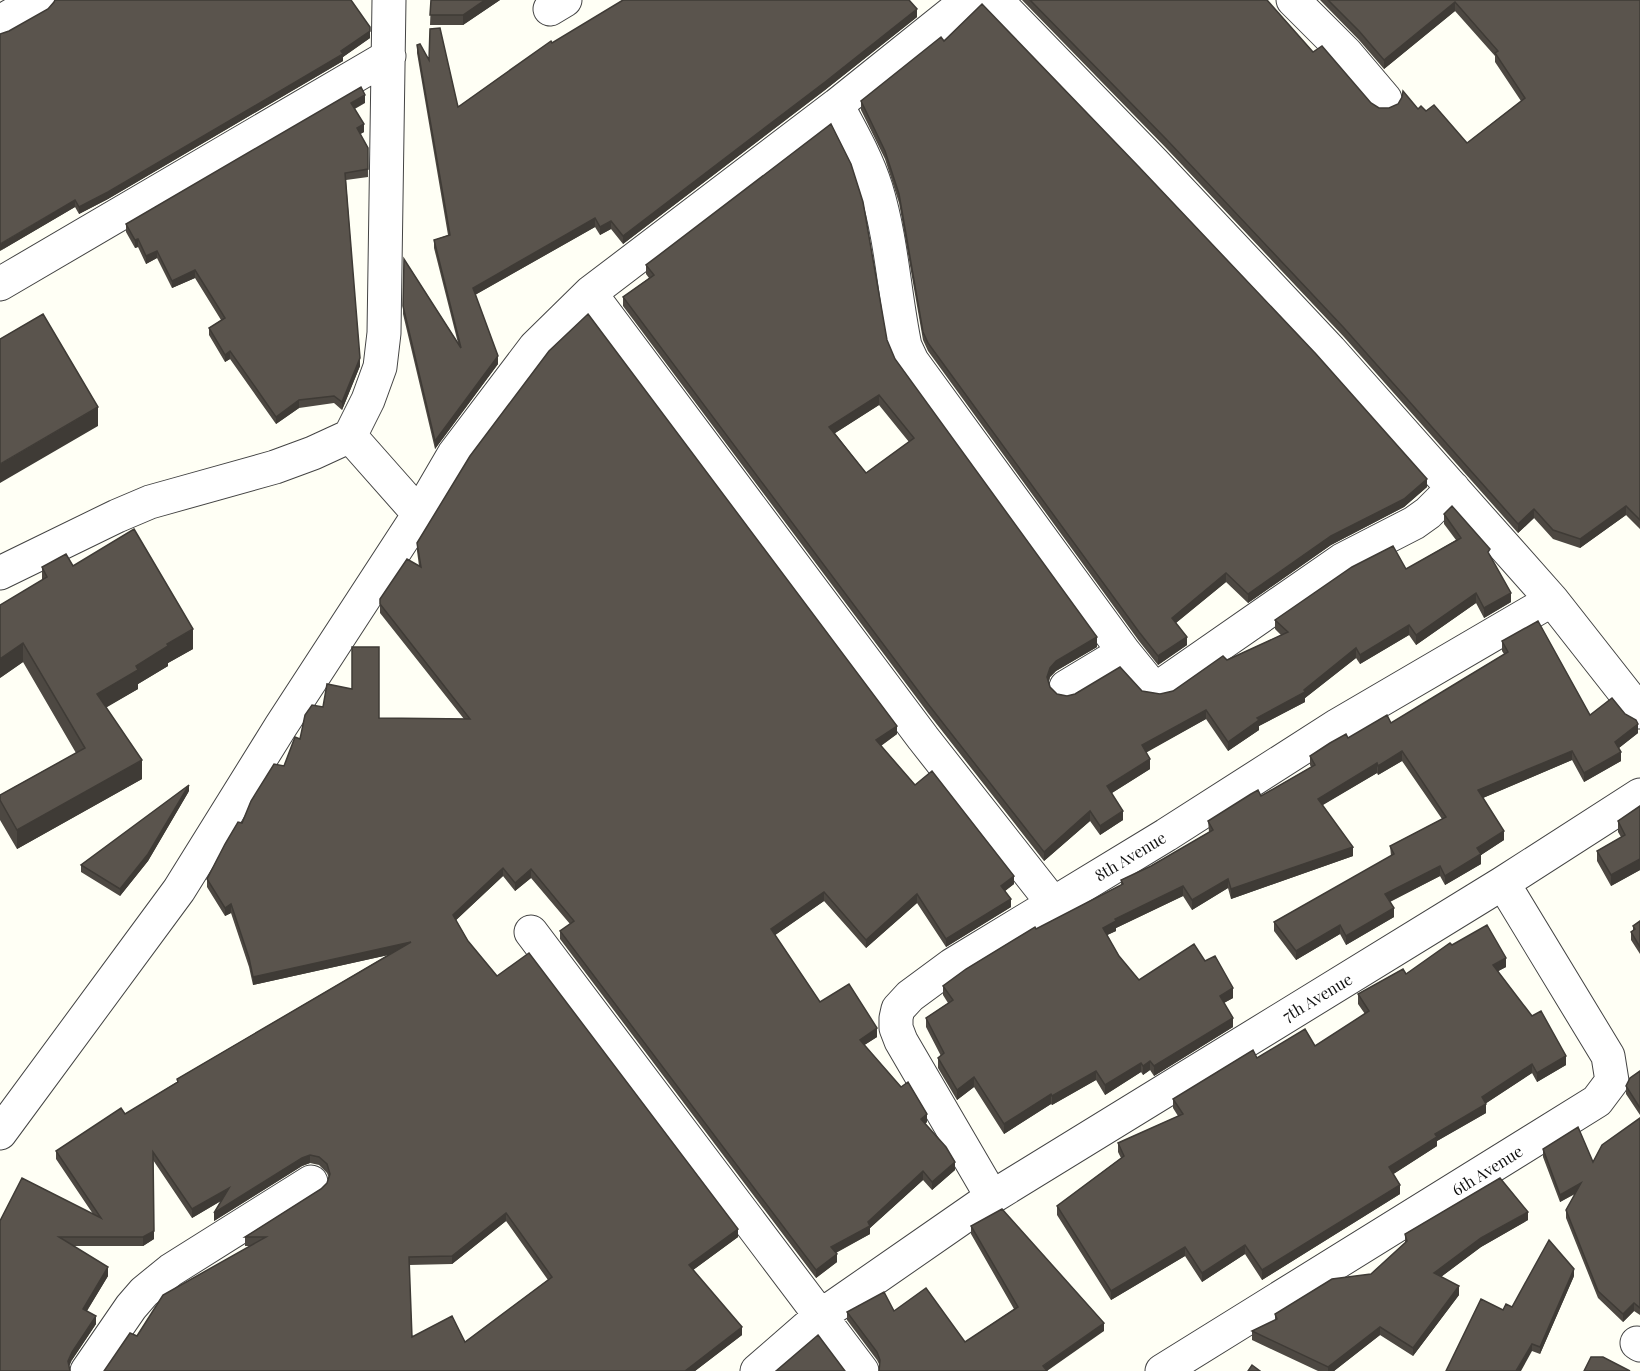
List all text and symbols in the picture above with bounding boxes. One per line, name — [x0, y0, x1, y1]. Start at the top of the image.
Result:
street label: 8th Avenue — [1090, 826, 1170, 886]
street label: 7th Avenue — [1278, 968, 1356, 1026]
street label: 6th Avenue — [1448, 1140, 1526, 1200]

